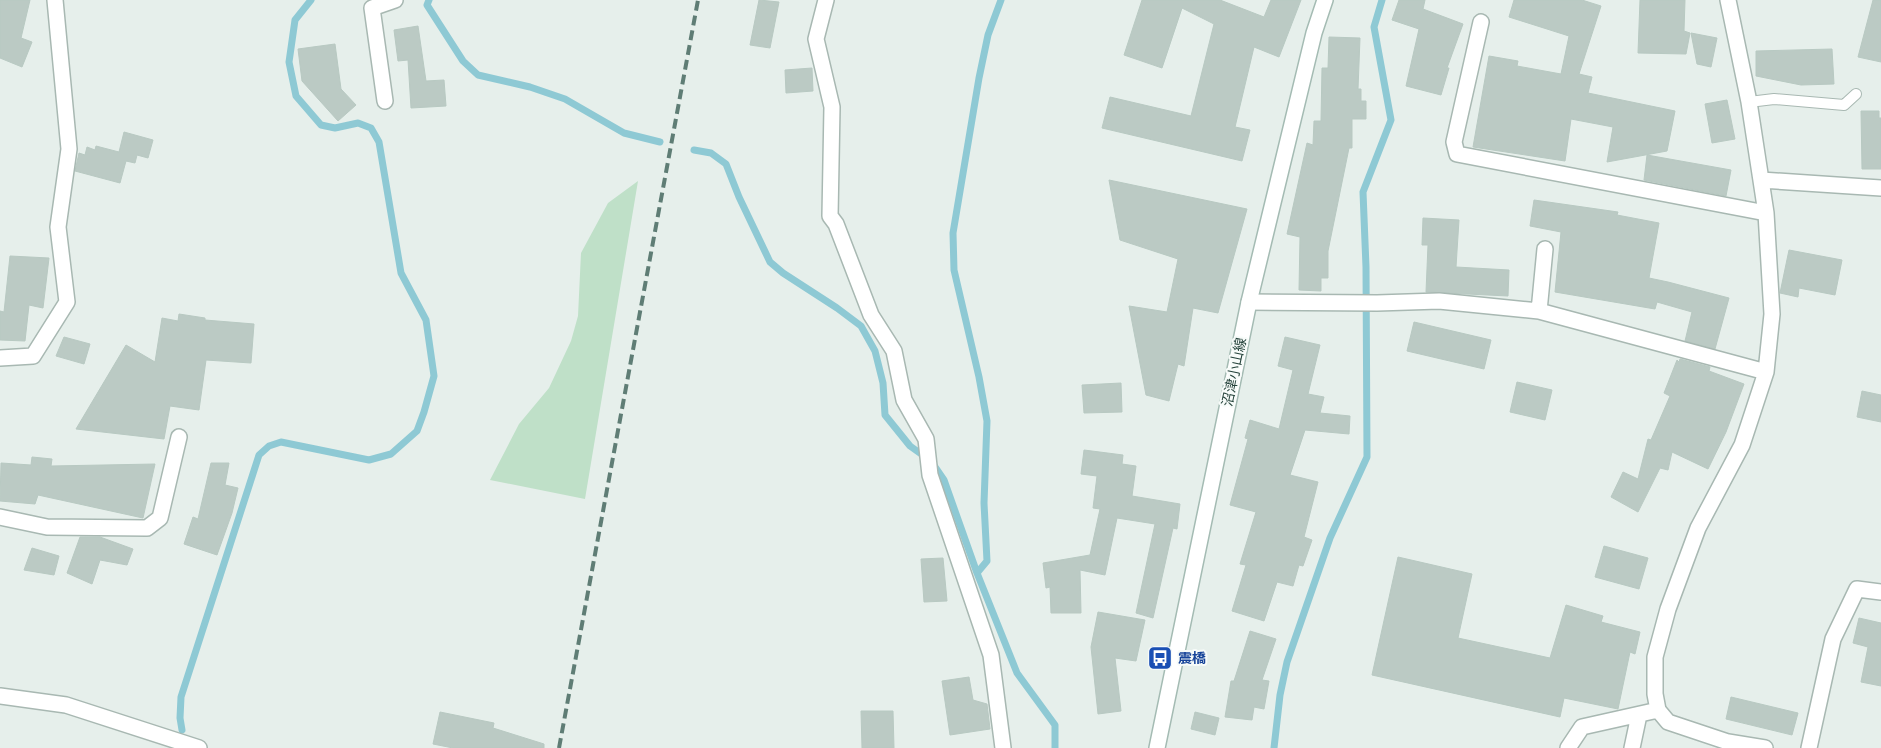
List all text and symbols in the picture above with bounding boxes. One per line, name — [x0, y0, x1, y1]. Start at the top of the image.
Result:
street label: 沼津小山線 — [1218, 336, 1249, 408]
bus stop icon: 震橋 — [1147, 645, 1173, 671]
place label: 震橋 — [1178, 649, 1206, 666]

